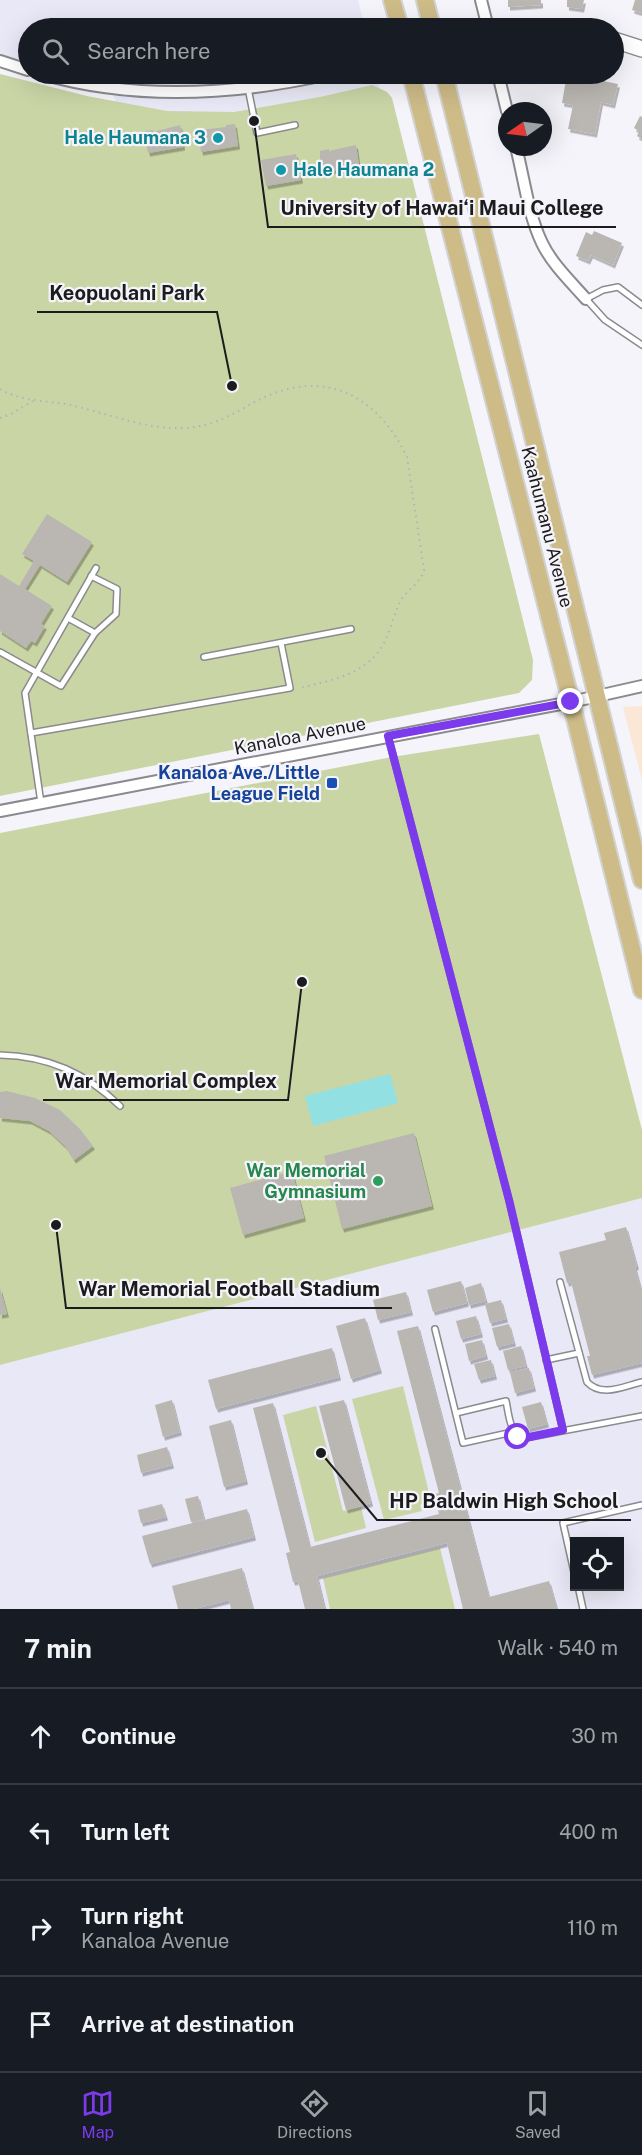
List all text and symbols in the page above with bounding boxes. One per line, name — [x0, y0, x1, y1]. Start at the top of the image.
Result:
search box — [18, 18, 624, 84]
icon: search — [39, 35, 72, 68]
text: Search here — [87, 38, 211, 64]
north arrow — [498, 102, 552, 156]
place label: Hale Haumana 3 — [64, 127, 206, 148]
marker: Hale Haumana 3 — [211, 131, 225, 145]
place label: Hale Haumana 2 — [293, 159, 434, 180]
marker: Hale Haumana 2 — [274, 163, 288, 177]
callout: University of Hawai‘i Maui College — [268, 189, 616, 227]
text: University of Hawai‘i Maui College — [280, 196, 604, 220]
callout: Keopuolani Park — [37, 274, 217, 312]
text: Keopuolani Park — [49, 281, 205, 305]
street label: Kaahumanu Avenue — [517, 444, 578, 610]
route end — [557, 688, 583, 714]
street label: Kanaloa Avenue — [232, 712, 367, 759]
place label: Kanaloa Ave./Little League Field — [158, 762, 320, 804]
marker: Kanaloa Ave./Little League Field — [325, 776, 339, 790]
callout: War Memorial Complex — [43, 1062, 288, 1100]
text: War Memorial Complex — [55, 1069, 277, 1093]
place label: War Memorial Gymnasium — [246, 1160, 366, 1202]
marker: War Memorial Gymnasium — [371, 1174, 385, 1188]
callout: War Memorial Football Stadium — [66, 1270, 392, 1308]
text: War Memorial Football Stadium — [78, 1277, 380, 1301]
route start — [504, 1423, 530, 1449]
callout: HP Baldwin High School — [377, 1482, 631, 1520]
text: HP Baldwin High School — [389, 1489, 619, 1513]
map controls — [570, 1537, 624, 1591]
button: locate — [570, 1537, 624, 1591]
text: 7 min — [24, 1633, 92, 1664]
text: Walk · 540 m — [498, 1636, 618, 1660]
icon: ahead — [24, 1720, 57, 1753]
text: Continue — [81, 1723, 176, 1749]
text: 30 m — [571, 1724, 618, 1748]
icon: left — [24, 1816, 57, 1849]
text: Turn left — [81, 1819, 170, 1845]
text: 400 m — [559, 1820, 618, 1844]
text: Turn right — [81, 1903, 184, 1929]
icon: right — [24, 1912, 57, 1945]
text: 110 m — [567, 1916, 618, 1940]
text: Kanaloa Avenue — [81, 1929, 229, 1953]
icon: arrive — [24, 2008, 57, 2041]
text: Arrive at destination — [81, 2011, 294, 2037]
tab: Map — [81, 2087, 114, 2142]
tab: Directions — [277, 2087, 352, 2142]
tab: Saved — [515, 2087, 561, 2142]

